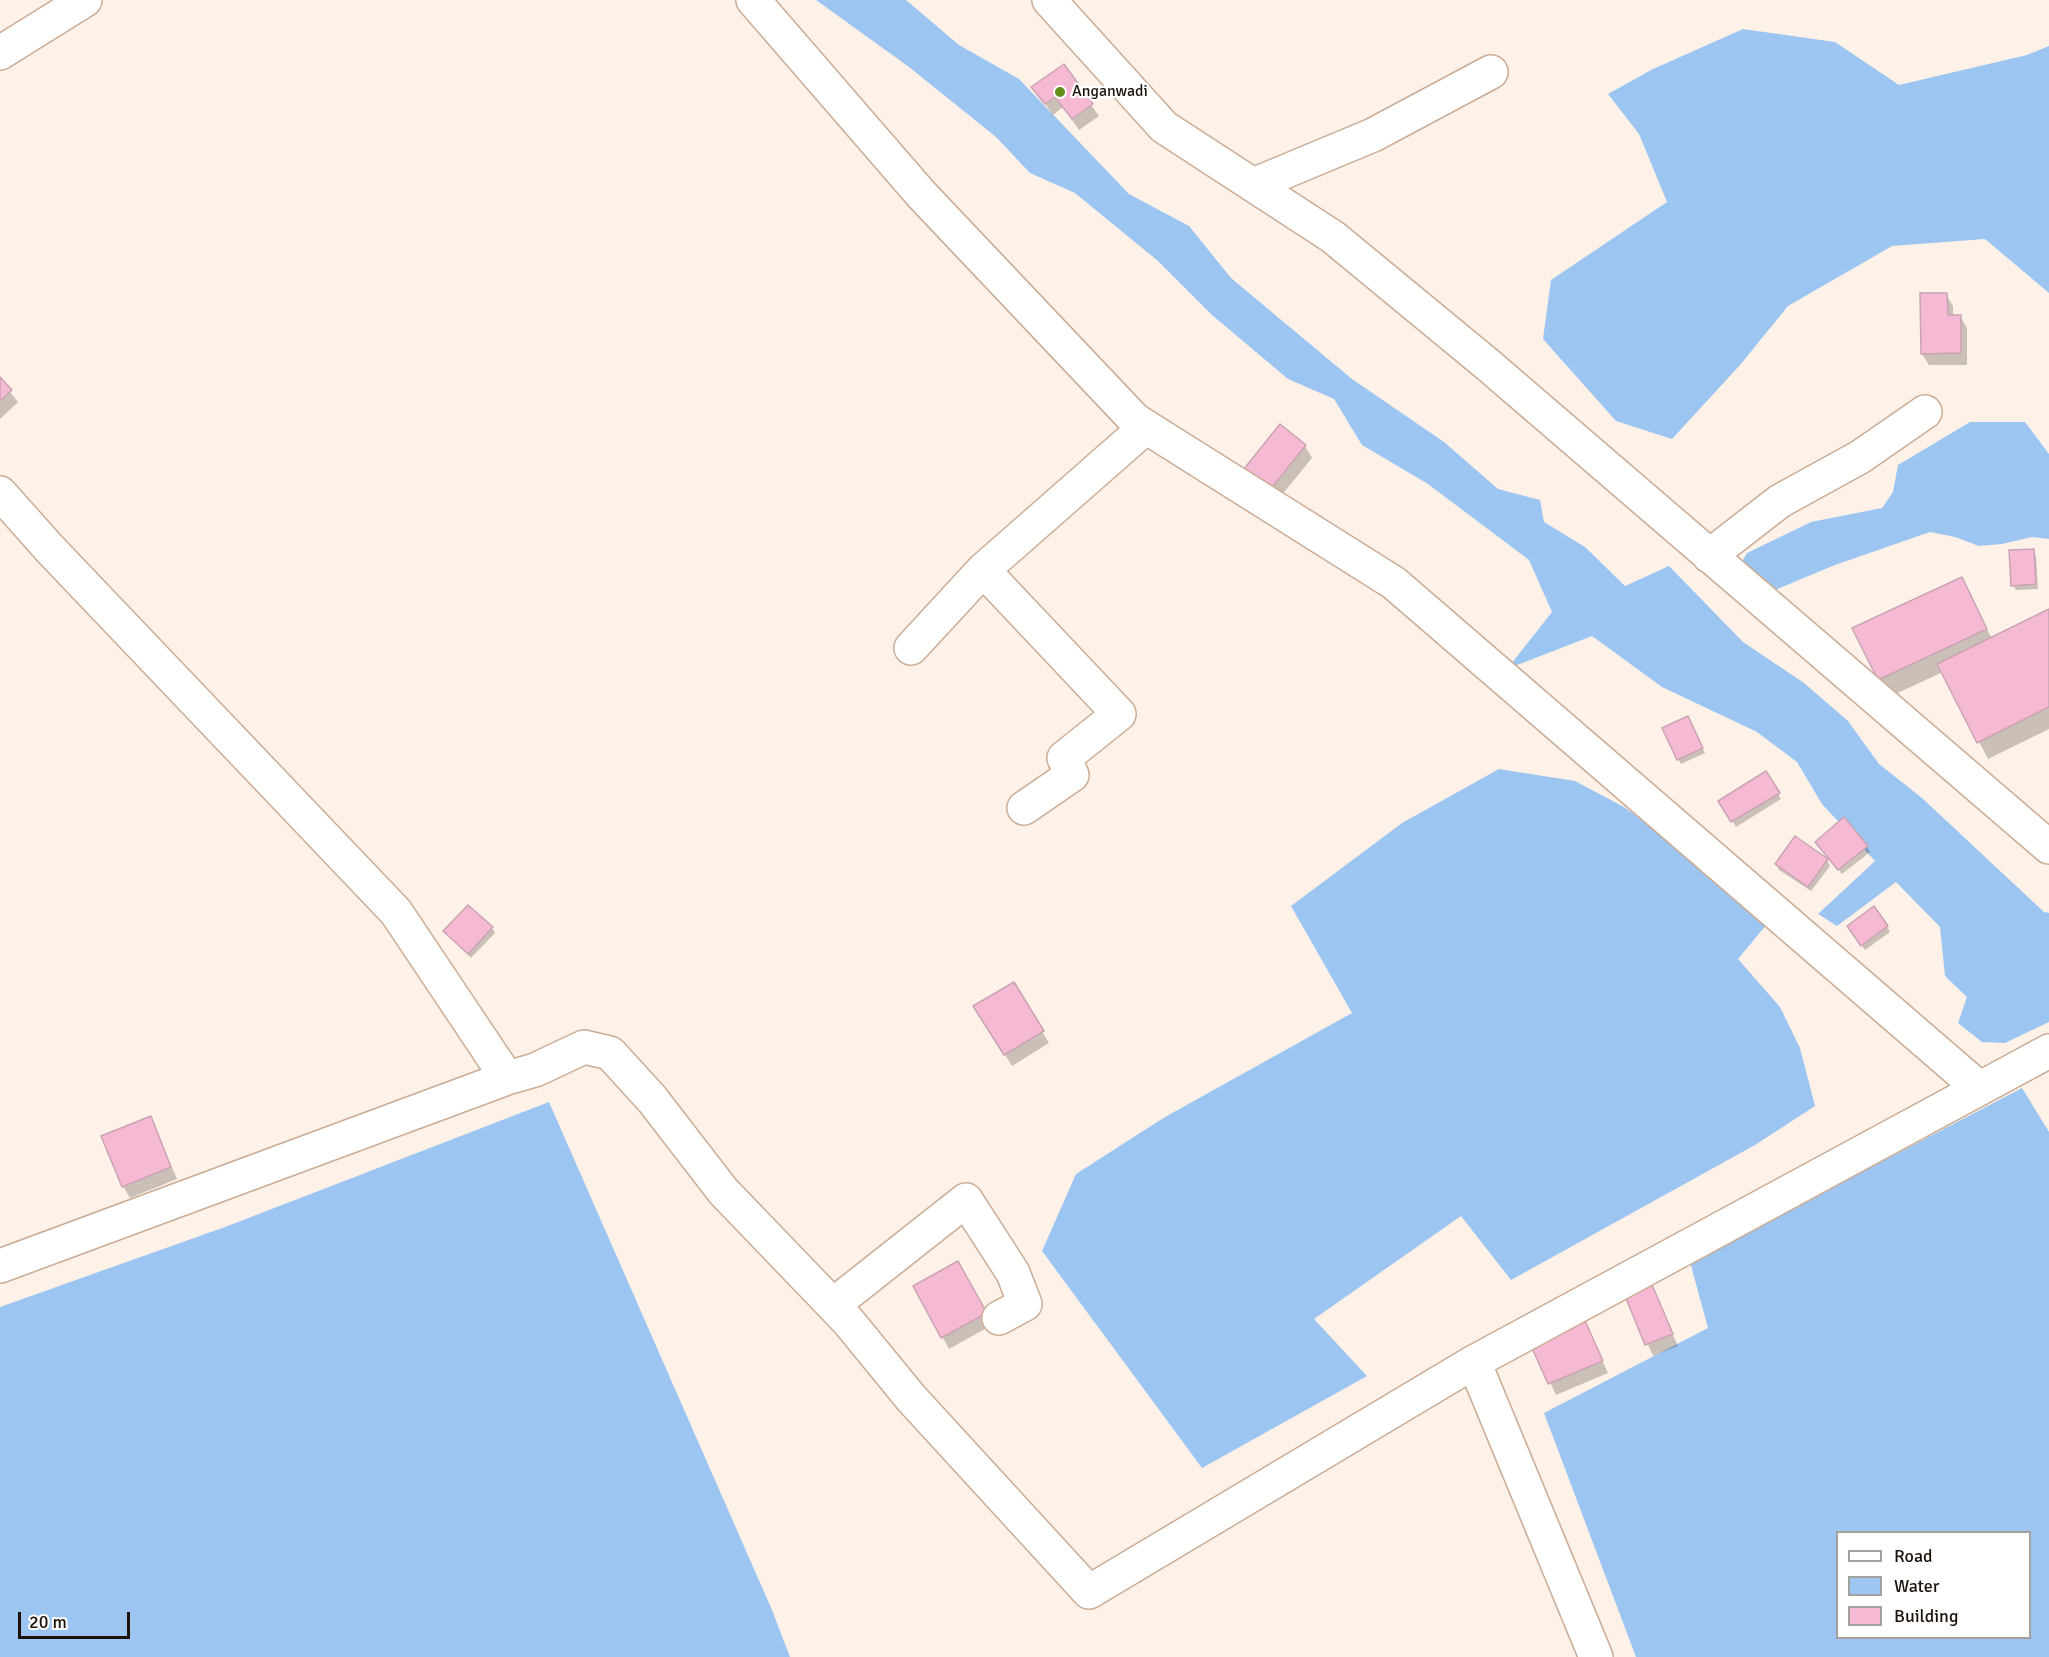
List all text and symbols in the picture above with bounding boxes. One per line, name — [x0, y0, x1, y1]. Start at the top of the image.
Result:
place label: Anganwadi — [1072, 82, 1148, 102]
marker: Anganwadi — [1053, 85, 1067, 99]
legend — [1836, 1531, 2031, 1639]
text: Road — [1894, 1545, 1933, 1567]
text: Water — [1894, 1575, 1939, 1597]
scale bar — [21, 1600, 134, 1638]
text: Building — [1894, 1605, 1958, 1627]
text: 20 m — [29, 1611, 67, 1633]

